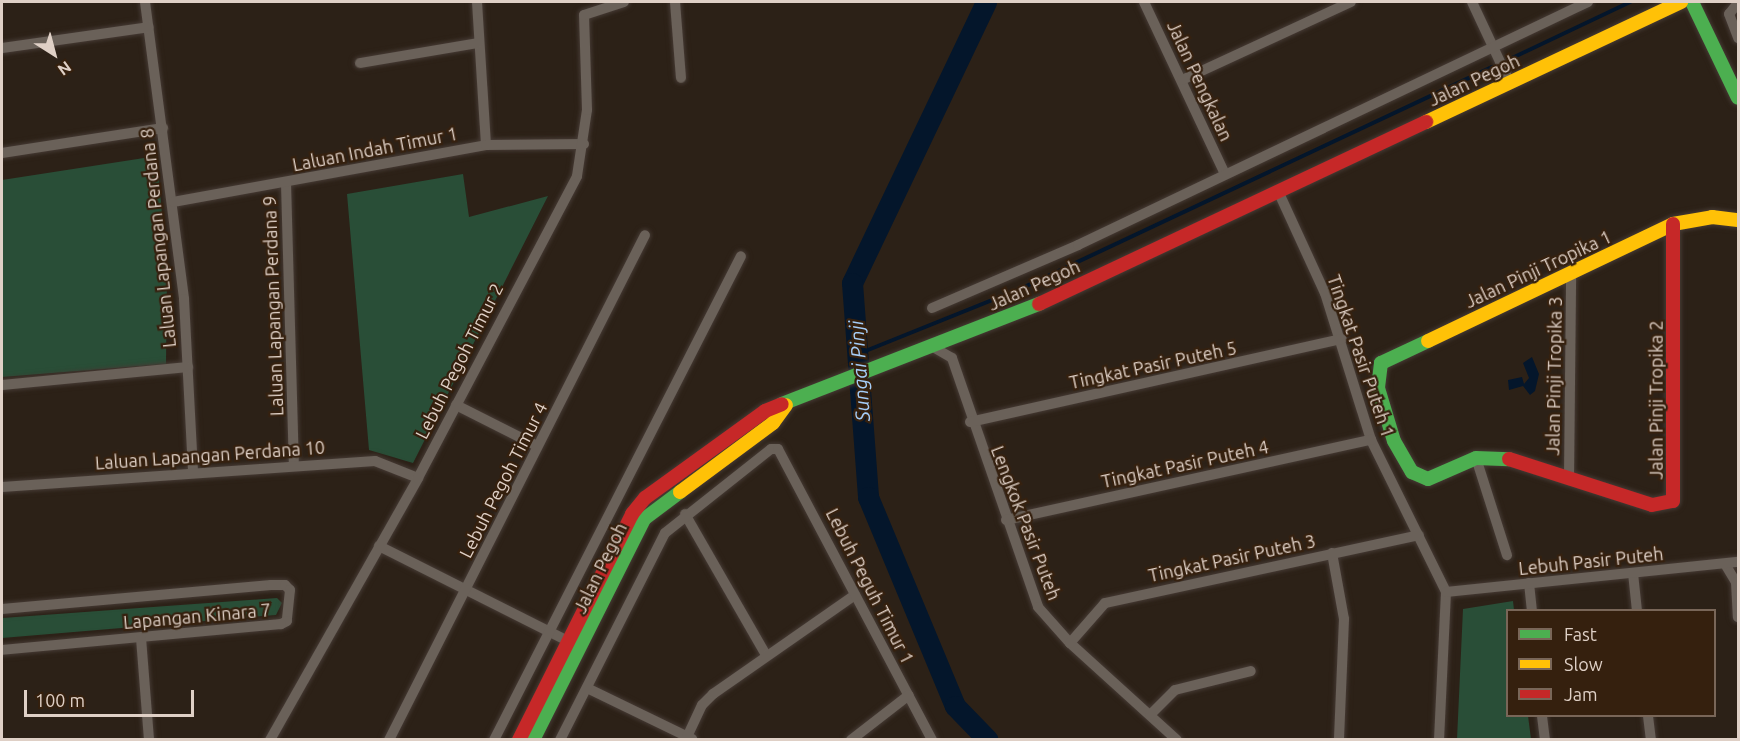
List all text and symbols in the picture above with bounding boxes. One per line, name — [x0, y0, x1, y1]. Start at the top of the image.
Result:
street label: Jalan Pengkalan — [1163, 17, 1237, 145]
north arrow — [24, 24, 84, 84]
street label: Jalan Pegoh — [1425, 50, 1523, 110]
text: N — [54, 58, 75, 79]
street label: Laluan Indah Timur 1 — [291, 122, 459, 176]
street label: Laluan Lapangan Perdana 8 — [136, 127, 180, 349]
street label: Laluan Lapangan Perdana 9 — [258, 196, 288, 416]
street label: Jalan Pinji Tropika 1 — [1461, 226, 1615, 312]
street label: Jalan Pegoh — [985, 255, 1083, 315]
street label: Tingkat Pasir Puteh 1 — [1323, 272, 1399, 440]
street label: Lebuh Pegoh Timur 2 — [410, 280, 508, 442]
street label: Jalan Pinji Tropika 3 — [1542, 296, 1566, 456]
water label: Sungai Pinji — [844, 320, 874, 422]
street label: Jalan Pinji Tropika 2 — [1645, 320, 1667, 480]
street label: Tingkat Pasir Puteh 5 — [1067, 337, 1239, 393]
street label: Lebuh Pegoh Timur 4 — [454, 399, 552, 561]
street label: Laluan Lapangan Perdana 10 — [94, 436, 326, 474]
street label: Tingkat Pasir Puteh 4 — [1099, 436, 1271, 492]
street label: Lengkok Pasir Puteh — [987, 443, 1065, 603]
street label: Lebuh Peguh Timur 1 — [821, 505, 919, 667]
street label: Jalan Pegoh — [569, 519, 631, 617]
street label: Tingkat Pasir Puteh 3 — [1146, 530, 1318, 586]
street label: Lebuh Pasir Puteh — [1517, 543, 1665, 579]
street label: Lapangan Kinara 7 — [122, 599, 272, 633]
legend — [1506, 609, 1716, 717]
text: Fast — [1564, 624, 1597, 644]
text: Slow — [1564, 654, 1603, 674]
scale bar — [27, 678, 196, 716]
text: Jam — [1564, 684, 1598, 704]
text: 100 m — [35, 690, 85, 710]

